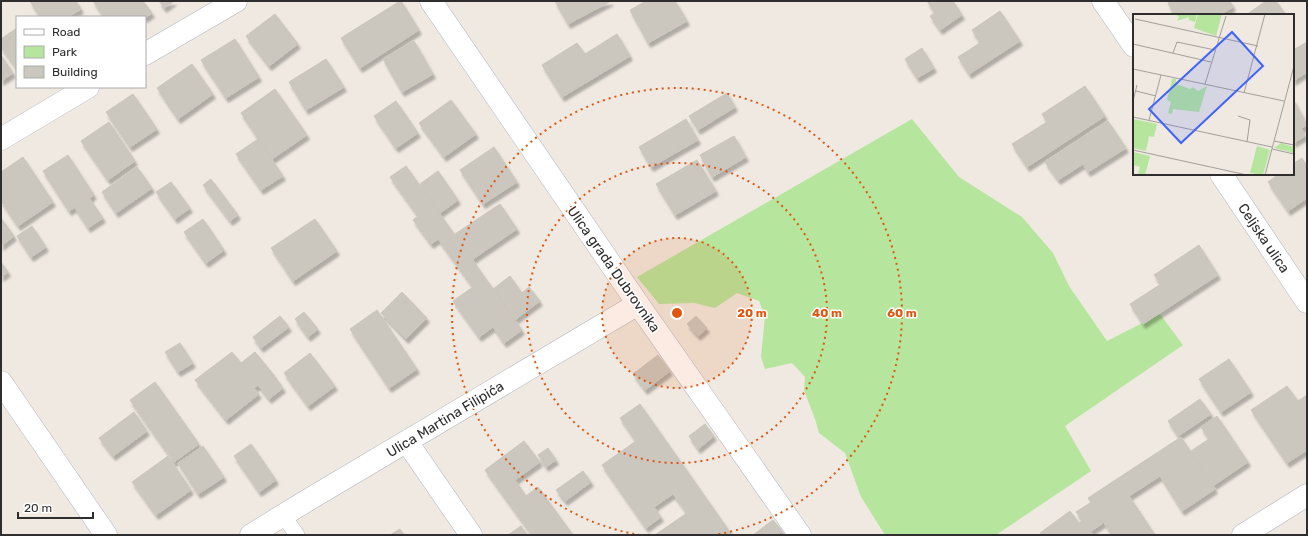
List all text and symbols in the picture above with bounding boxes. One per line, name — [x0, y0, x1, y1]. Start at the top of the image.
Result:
inset map — [1133, 14, 1294, 175]
legend — [16, 16, 146, 88]
text: Road — [52, 25, 80, 39]
text: Park — [52, 45, 78, 59]
text: Building — [52, 65, 98, 79]
street label: Celjska ulica — [1234, 200, 1293, 276]
street label: Ulica grada Dubrovnika — [564, 203, 664, 336]
centre of rings — [670, 306, 684, 320]
text: 20 m — [737, 306, 767, 320]
text: 40 m — [812, 306, 842, 320]
text: 60 m — [887, 306, 917, 320]
street label: Ulica Martina Filipića — [384, 378, 507, 461]
scale bar — [18, 494, 93, 520]
text: 20 m — [24, 501, 52, 515]

